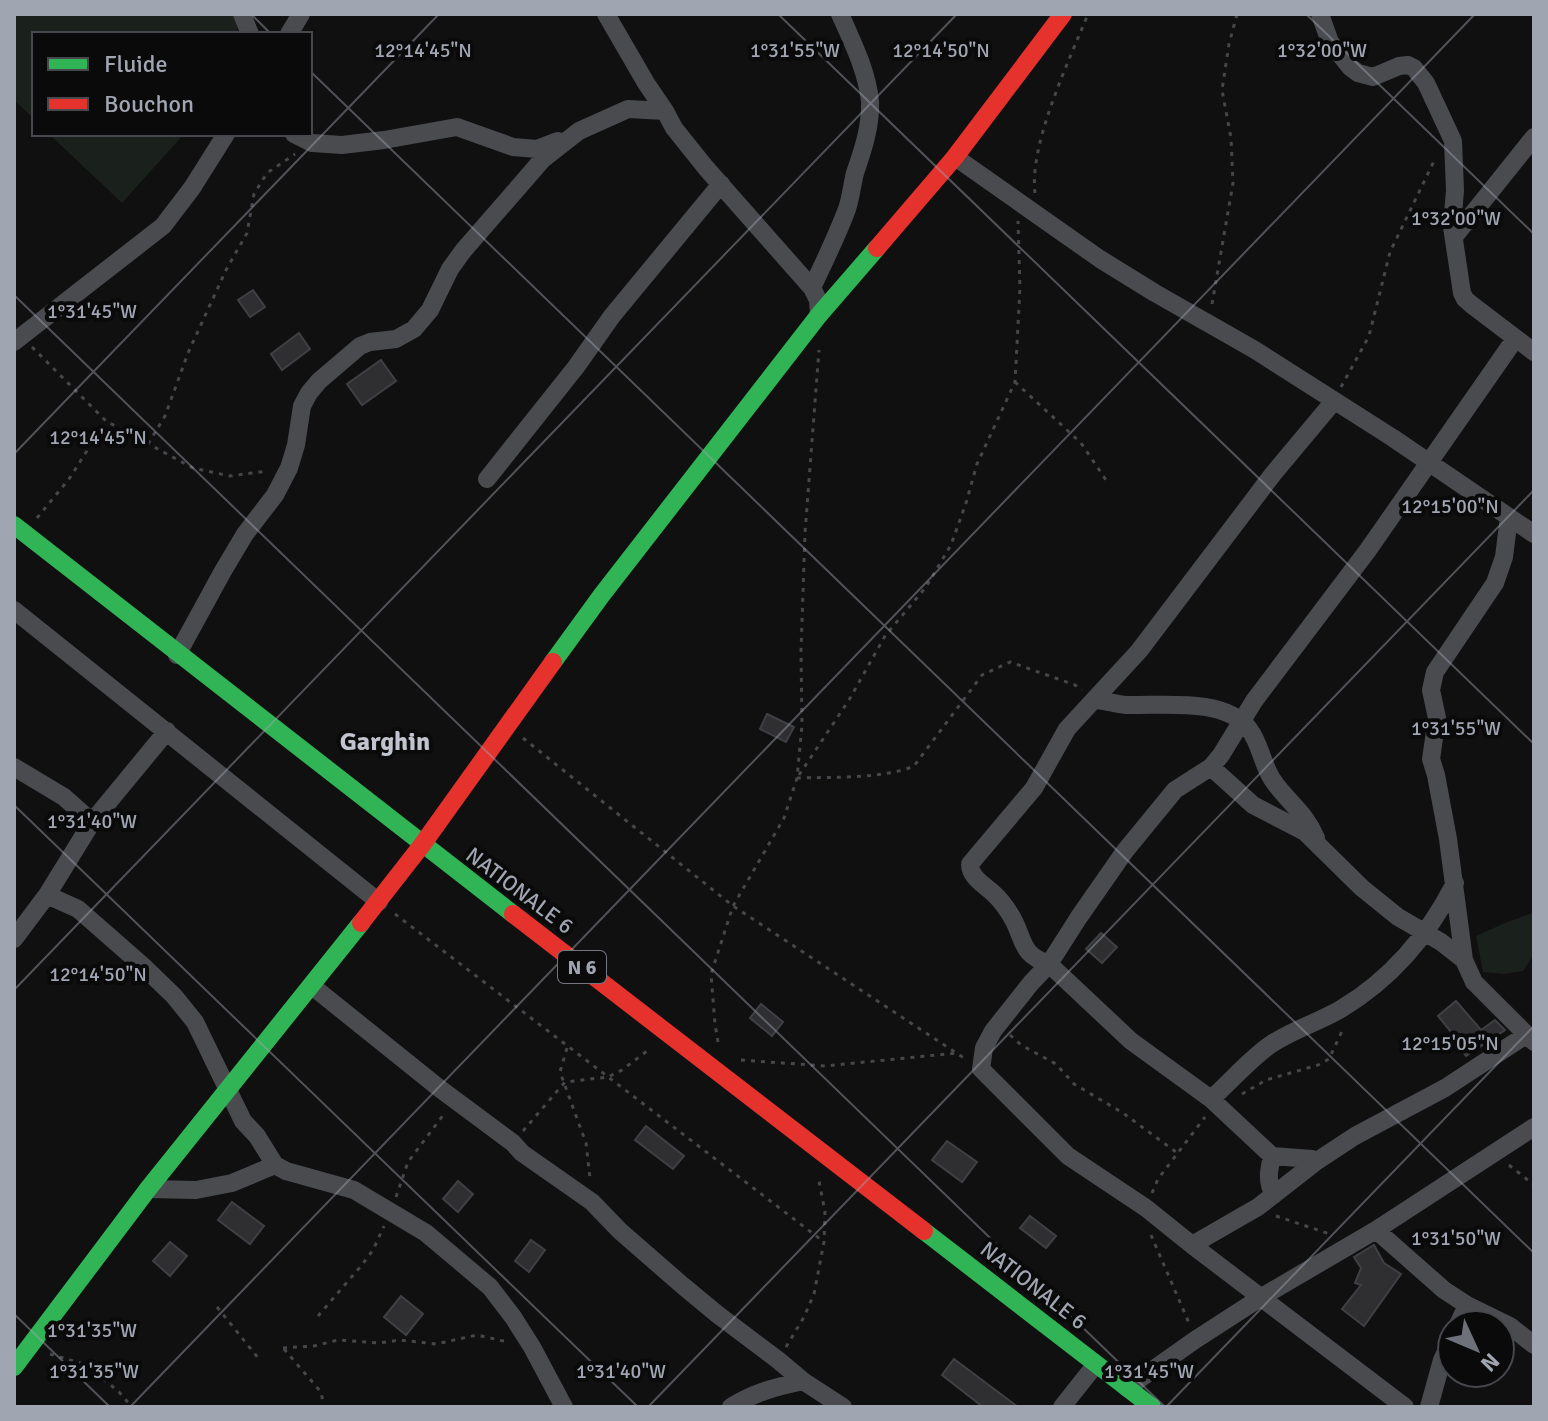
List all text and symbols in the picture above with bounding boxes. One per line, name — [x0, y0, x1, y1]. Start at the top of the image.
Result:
legend — [32, 32, 312, 136]
text: 12°14'45"N — [374, 38, 472, 63]
text: 1°31'55"W — [750, 38, 840, 63]
text: 12°14'50"N — [892, 38, 990, 63]
text: 1°32'00"W — [1277, 38, 1367, 63]
text: Fluide — [104, 49, 168, 79]
text: Bouchon — [104, 89, 194, 119]
text: 1°32'00"W — [1411, 206, 1501, 231]
text: 1°31'45"W — [47, 299, 137, 324]
text: 12°14'45"N — [49, 425, 147, 450]
text: 12°15'00"N — [1401, 494, 1499, 519]
text: 1°31'55"W — [1411, 716, 1501, 741]
district label: Garghin — [340, 726, 430, 758]
text: 1°31'40"W — [47, 809, 137, 834]
street label: NATIONALE 6 — [461, 841, 579, 940]
road number: N 6 — [558, 951, 606, 983]
text: 12°14'50"N — [49, 962, 147, 987]
text: 12°15'05"N — [1401, 1031, 1499, 1056]
text: 1°31'50"W — [1411, 1226, 1501, 1251]
street label: NATIONALE 6 — [975, 1235, 1092, 1335]
north arrow — [1436, 1309, 1516, 1389]
text: 1°31'35"W — [47, 1318, 137, 1343]
text: N — [1475, 1348, 1505, 1377]
text: 1°31'35"W — [49, 1359, 139, 1384]
text: 1°31'40"W — [576, 1359, 666, 1384]
text: 1°31'45"W — [1104, 1359, 1194, 1384]

